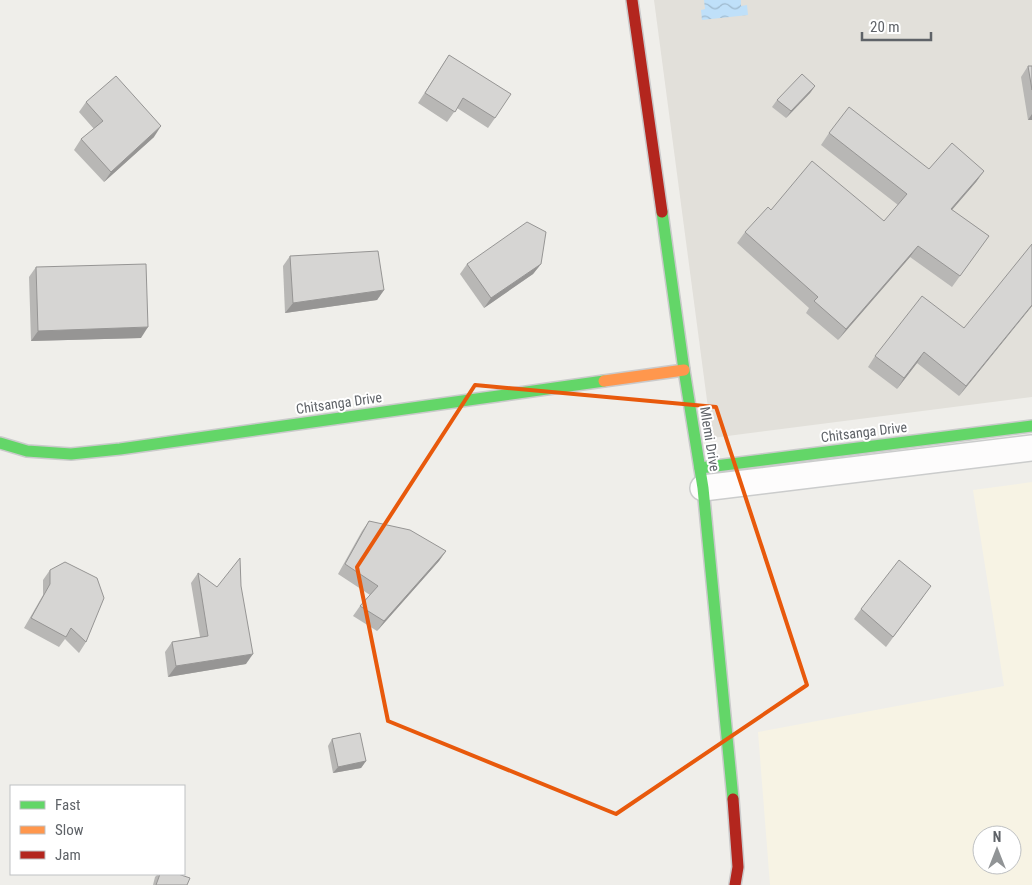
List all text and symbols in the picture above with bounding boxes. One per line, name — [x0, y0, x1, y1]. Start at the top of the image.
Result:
scale bar — [862, 10, 931, 42]
text: 20 m — [870, 18, 900, 36]
street label: Chitsanga Drive — [295, 389, 383, 417]
street label: Mlemi Drive — [697, 406, 723, 473]
street label: Chitsanga Drive — [820, 419, 908, 445]
legend — [10, 785, 185, 875]
text: Fast — [55, 796, 80, 814]
text: Slow — [55, 821, 84, 839]
north arrow — [972, 825, 1022, 875]
text: N — [993, 829, 1001, 845]
text: Jam — [55, 846, 81, 864]

